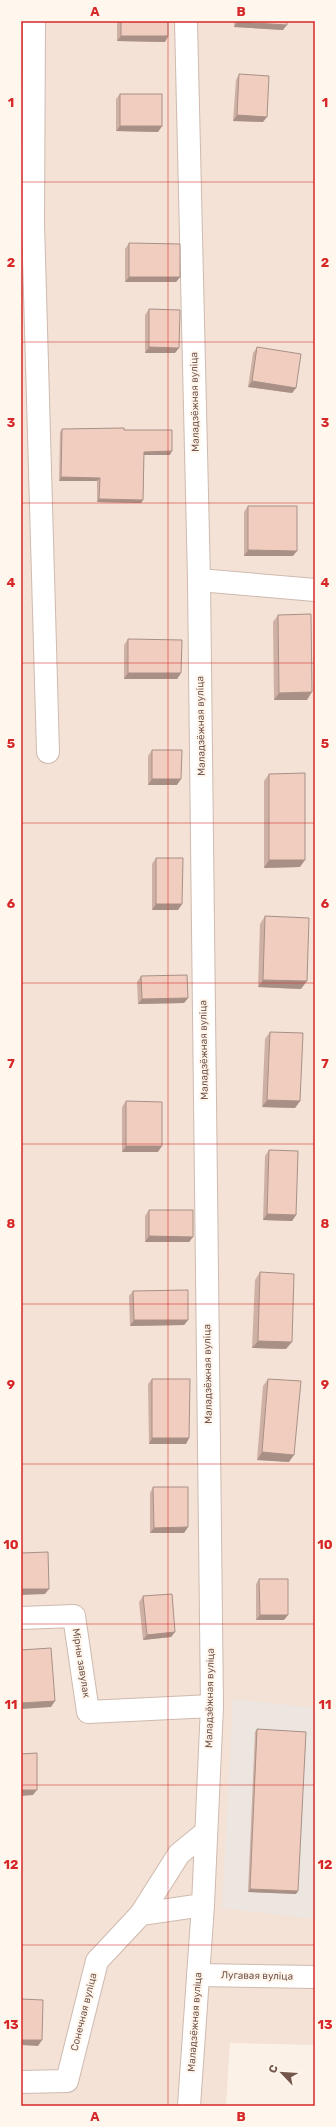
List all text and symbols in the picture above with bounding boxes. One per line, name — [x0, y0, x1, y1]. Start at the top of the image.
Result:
text: A — [90, 4, 100, 19]
text: B — [236, 4, 246, 19]
text: 1 — [8, 95, 14, 110]
text: 1 — [322, 95, 328, 110]
text: 2 — [7, 255, 15, 270]
text: 2 — [321, 255, 329, 270]
street label: Маладзёжная вуліца — [188, 352, 202, 452]
text: 3 — [7, 415, 16, 430]
text: 3 — [321, 415, 330, 430]
text: 4 — [7, 575, 16, 590]
text: 4 — [321, 575, 330, 590]
street label: Маладзёжная вуліца — [194, 676, 208, 776]
text: 5 — [7, 736, 15, 751]
text: 5 — [321, 736, 329, 751]
text: 6 — [7, 896, 16, 911]
text: 6 — [321, 896, 330, 911]
street label: Маладзёжная вуліца — [197, 1000, 211, 1100]
text: 7 — [7, 1056, 15, 1071]
text: 7 — [321, 1056, 329, 1071]
text: 8 — [7, 1216, 16, 1231]
text: 8 — [321, 1216, 330, 1231]
street label: Маладзёжная вуліца — [201, 1324, 215, 1424]
text: 9 — [7, 1377, 15, 1392]
text: 9 — [321, 1377, 329, 1392]
text: 10 — [3, 1537, 19, 1552]
text: 10 — [317, 1537, 333, 1552]
street label: Мірны завулак — [70, 1627, 93, 1699]
street label: Маладзёжная вуліца — [203, 1648, 217, 1748]
text: 11 — [5, 1697, 17, 1712]
text: 11 — [319, 1697, 331, 1712]
text: 12 — [4, 1857, 18, 1872]
text: 12 — [318, 1857, 332, 1872]
street label: Лугавая вуліца — [221, 1969, 293, 1983]
street label: Сонечная вуліца — [69, 1972, 99, 2052]
street label: Маладзёжная вуліца — [186, 1972, 204, 2072]
text: 13 — [3, 2017, 19, 2032]
text: 13 — [317, 2017, 333, 2032]
north arrow — [262, 2053, 302, 2093]
text: С — [266, 2062, 281, 2075]
text: A — [90, 2109, 100, 2124]
text: B — [236, 2109, 246, 2124]

